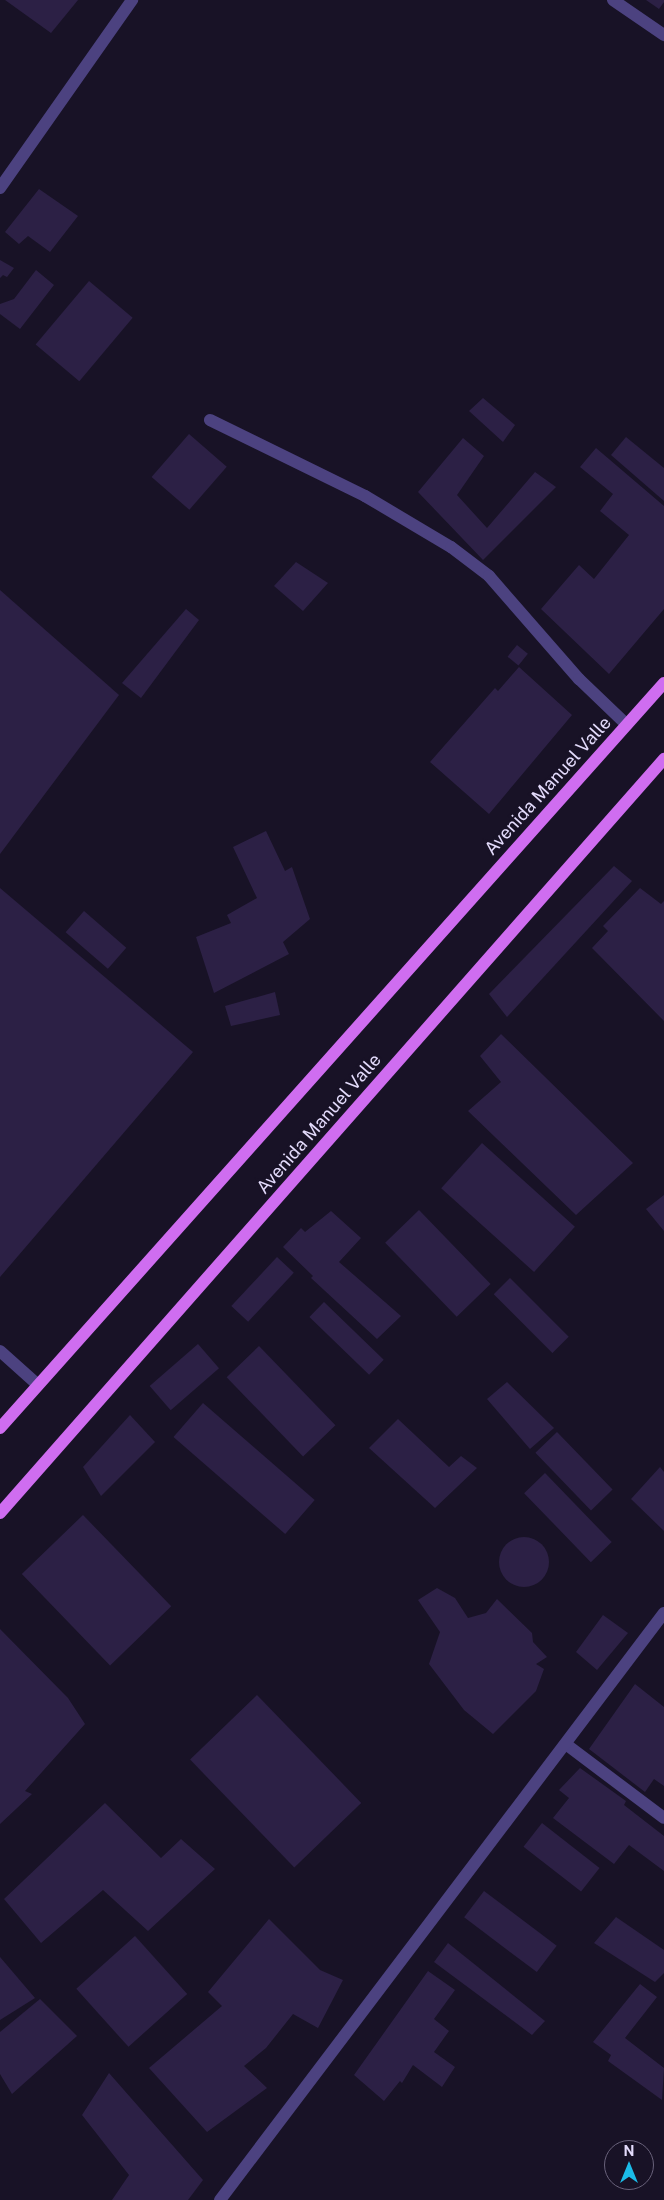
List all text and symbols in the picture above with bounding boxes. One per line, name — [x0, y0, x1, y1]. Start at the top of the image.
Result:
street label: Avenida Manuel Valle — [480, 712, 616, 860]
street label: Avenida Manuel Valle — [252, 1049, 386, 1199]
north arrow — [604, 2140, 654, 2190]
text: N — [624, 2143, 634, 2159]

